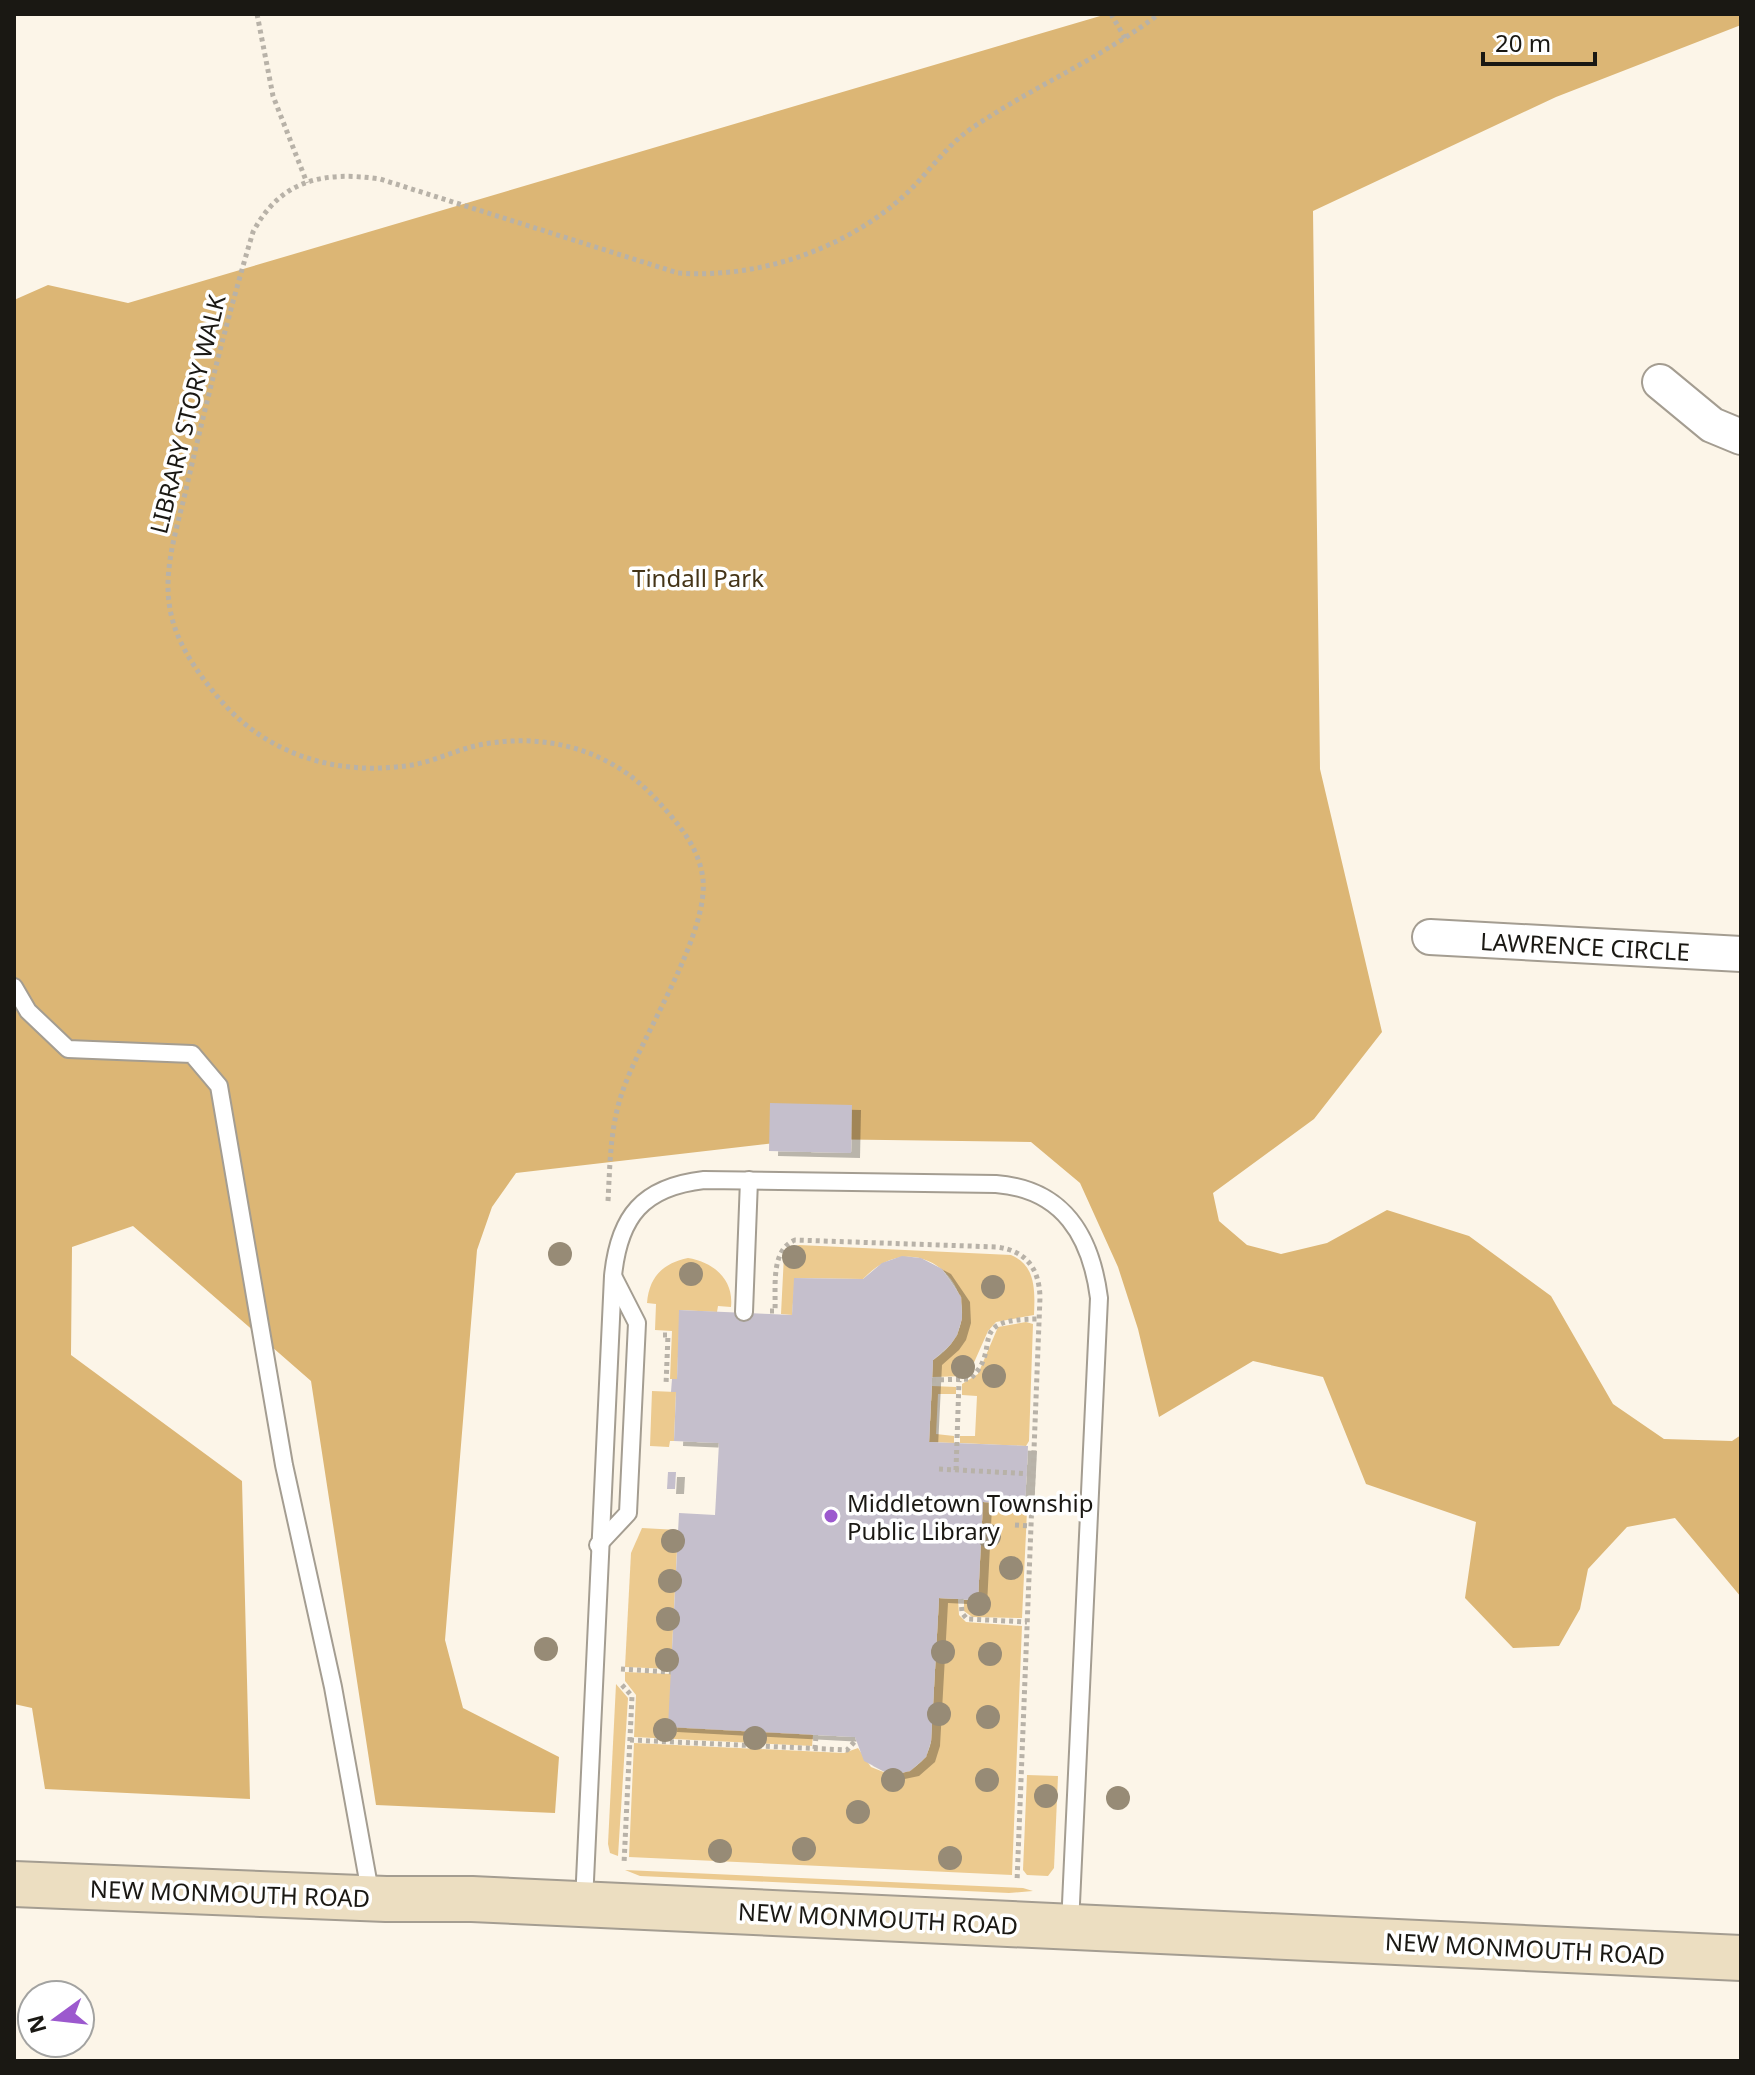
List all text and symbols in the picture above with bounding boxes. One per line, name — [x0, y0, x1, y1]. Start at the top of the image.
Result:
scale bar — [1483, 16, 1595, 66]
text: 20 m — [1495, 26, 1551, 59]
street label: LIBRARY STORY WALK — [141, 291, 233, 537]
park label: Tindall Park — [632, 561, 764, 594]
street label: LAWRENCE CIRCLE — [1479, 924, 1691, 968]
place label: Middletown Township Public Library — [847, 1486, 1094, 1547]
marker: Middletown Township Public Library — [822, 1507, 840, 1525]
street label: NEW MONMOUTH ROAD — [89, 1872, 371, 1914]
street label: NEW MONMOUTH ROAD — [737, 1894, 1019, 1942]
street label: NEW MONMOUTH ROAD — [1384, 1924, 1666, 1972]
north arrow — [16, 1979, 96, 2059]
text: N — [19, 2012, 53, 2037]

